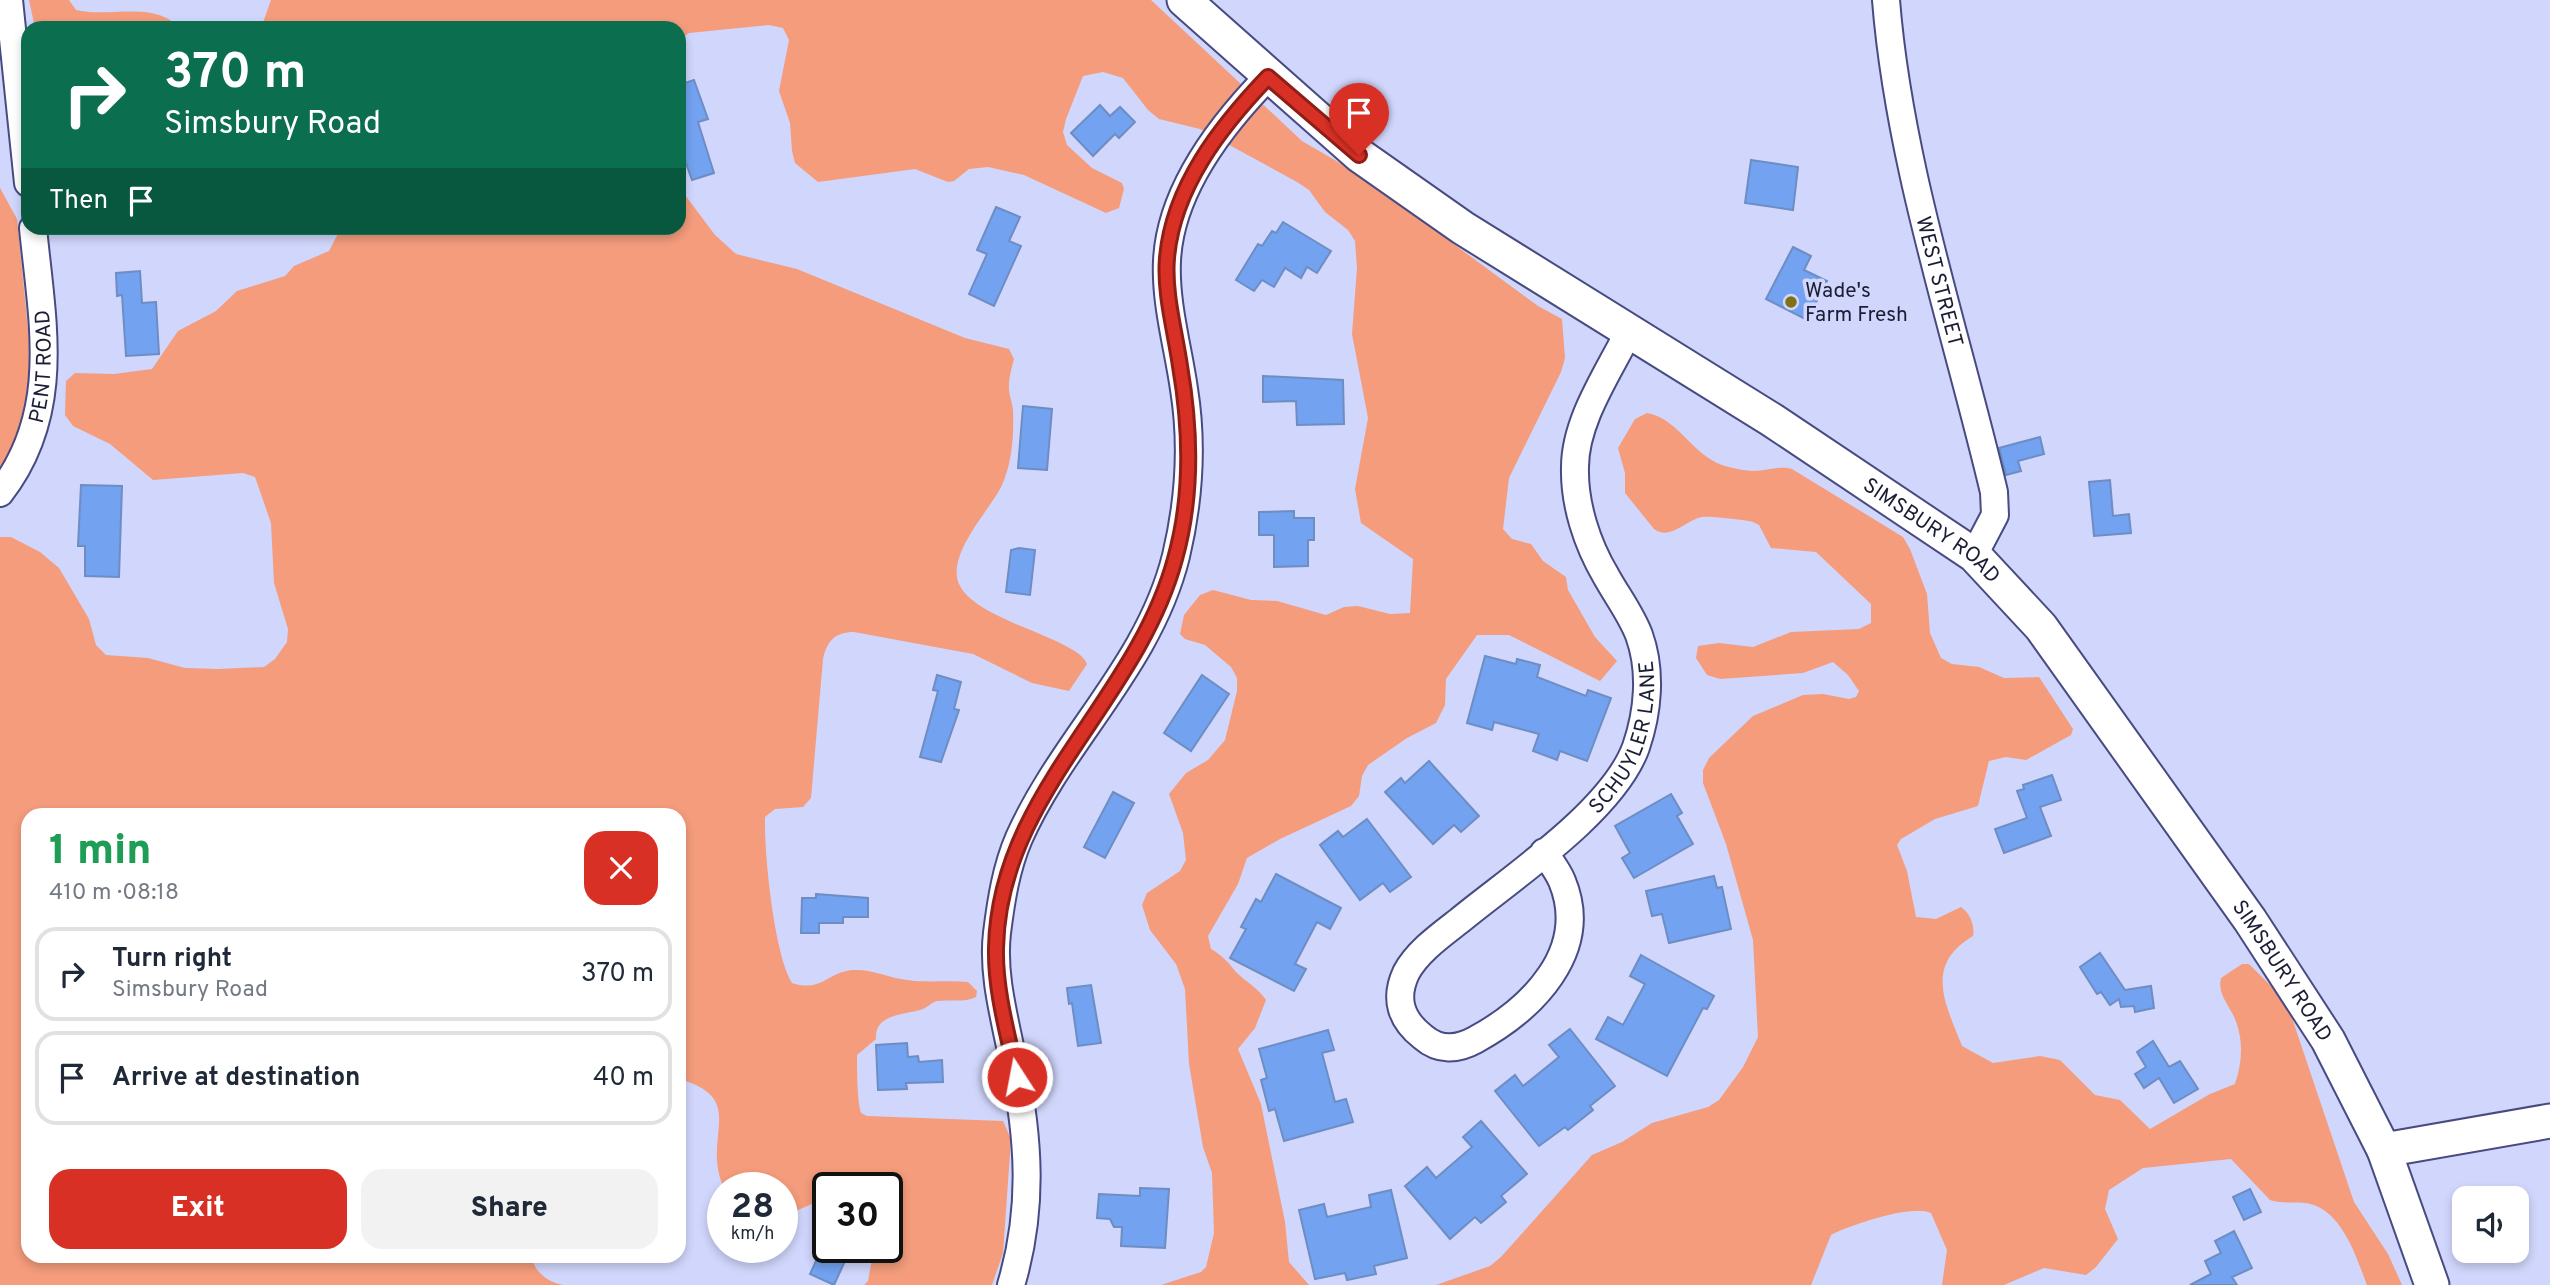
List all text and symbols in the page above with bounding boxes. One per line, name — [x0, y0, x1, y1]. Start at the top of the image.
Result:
text: 370 m — [164, 44, 306, 106]
icon: right — [49, 49, 140, 140]
pin — [1329, 83, 1389, 155]
icon: arrive — [1340, 94, 1378, 132]
text: Simsbury Road — [164, 105, 381, 145]
icon: arrive — [122, 182, 160, 220]
text: Then — [49, 185, 108, 218]
street label: WEST STREET — [1909, 214, 1968, 350]
place label: Wade's Farm Fresh — [1805, 278, 1908, 329]
marker: Wade's Farm Fresh — [1783, 294, 1799, 310]
street label: PENT ROAD — [24, 309, 59, 426]
street label: SIMSBURY ROAD — [1857, 473, 2005, 590]
street label: SCHUYLER LANE — [1584, 659, 1662, 820]
text: 1 min — [49, 826, 152, 879]
button: close — [584, 831, 658, 905]
text: 410 m · 08:18 — [49, 879, 179, 908]
street label: SIMSBURY ROAD — [2225, 895, 2337, 1047]
text: Turn right — [112, 943, 232, 976]
icon: right — [53, 955, 91, 993]
text: 370 m — [581, 958, 654, 991]
text: Simsbury Road — [112, 976, 268, 1005]
position arrow — [980, 1040, 1054, 1114]
icon: arrive — [53, 1059, 91, 1097]
text: Arrive at destination — [112, 1062, 360, 1095]
text: 40 m — [593, 1062, 654, 1095]
button: Exit — [49, 1169, 347, 1249]
button: Share — [361, 1169, 658, 1249]
speed limit sign: 30 — [812, 1172, 903, 1263]
text: 28 — [731, 1186, 774, 1230]
map controls — [2452, 1186, 2529, 1263]
button: sound — [2452, 1186, 2529, 1263]
text: km/h — [731, 1223, 774, 1246]

